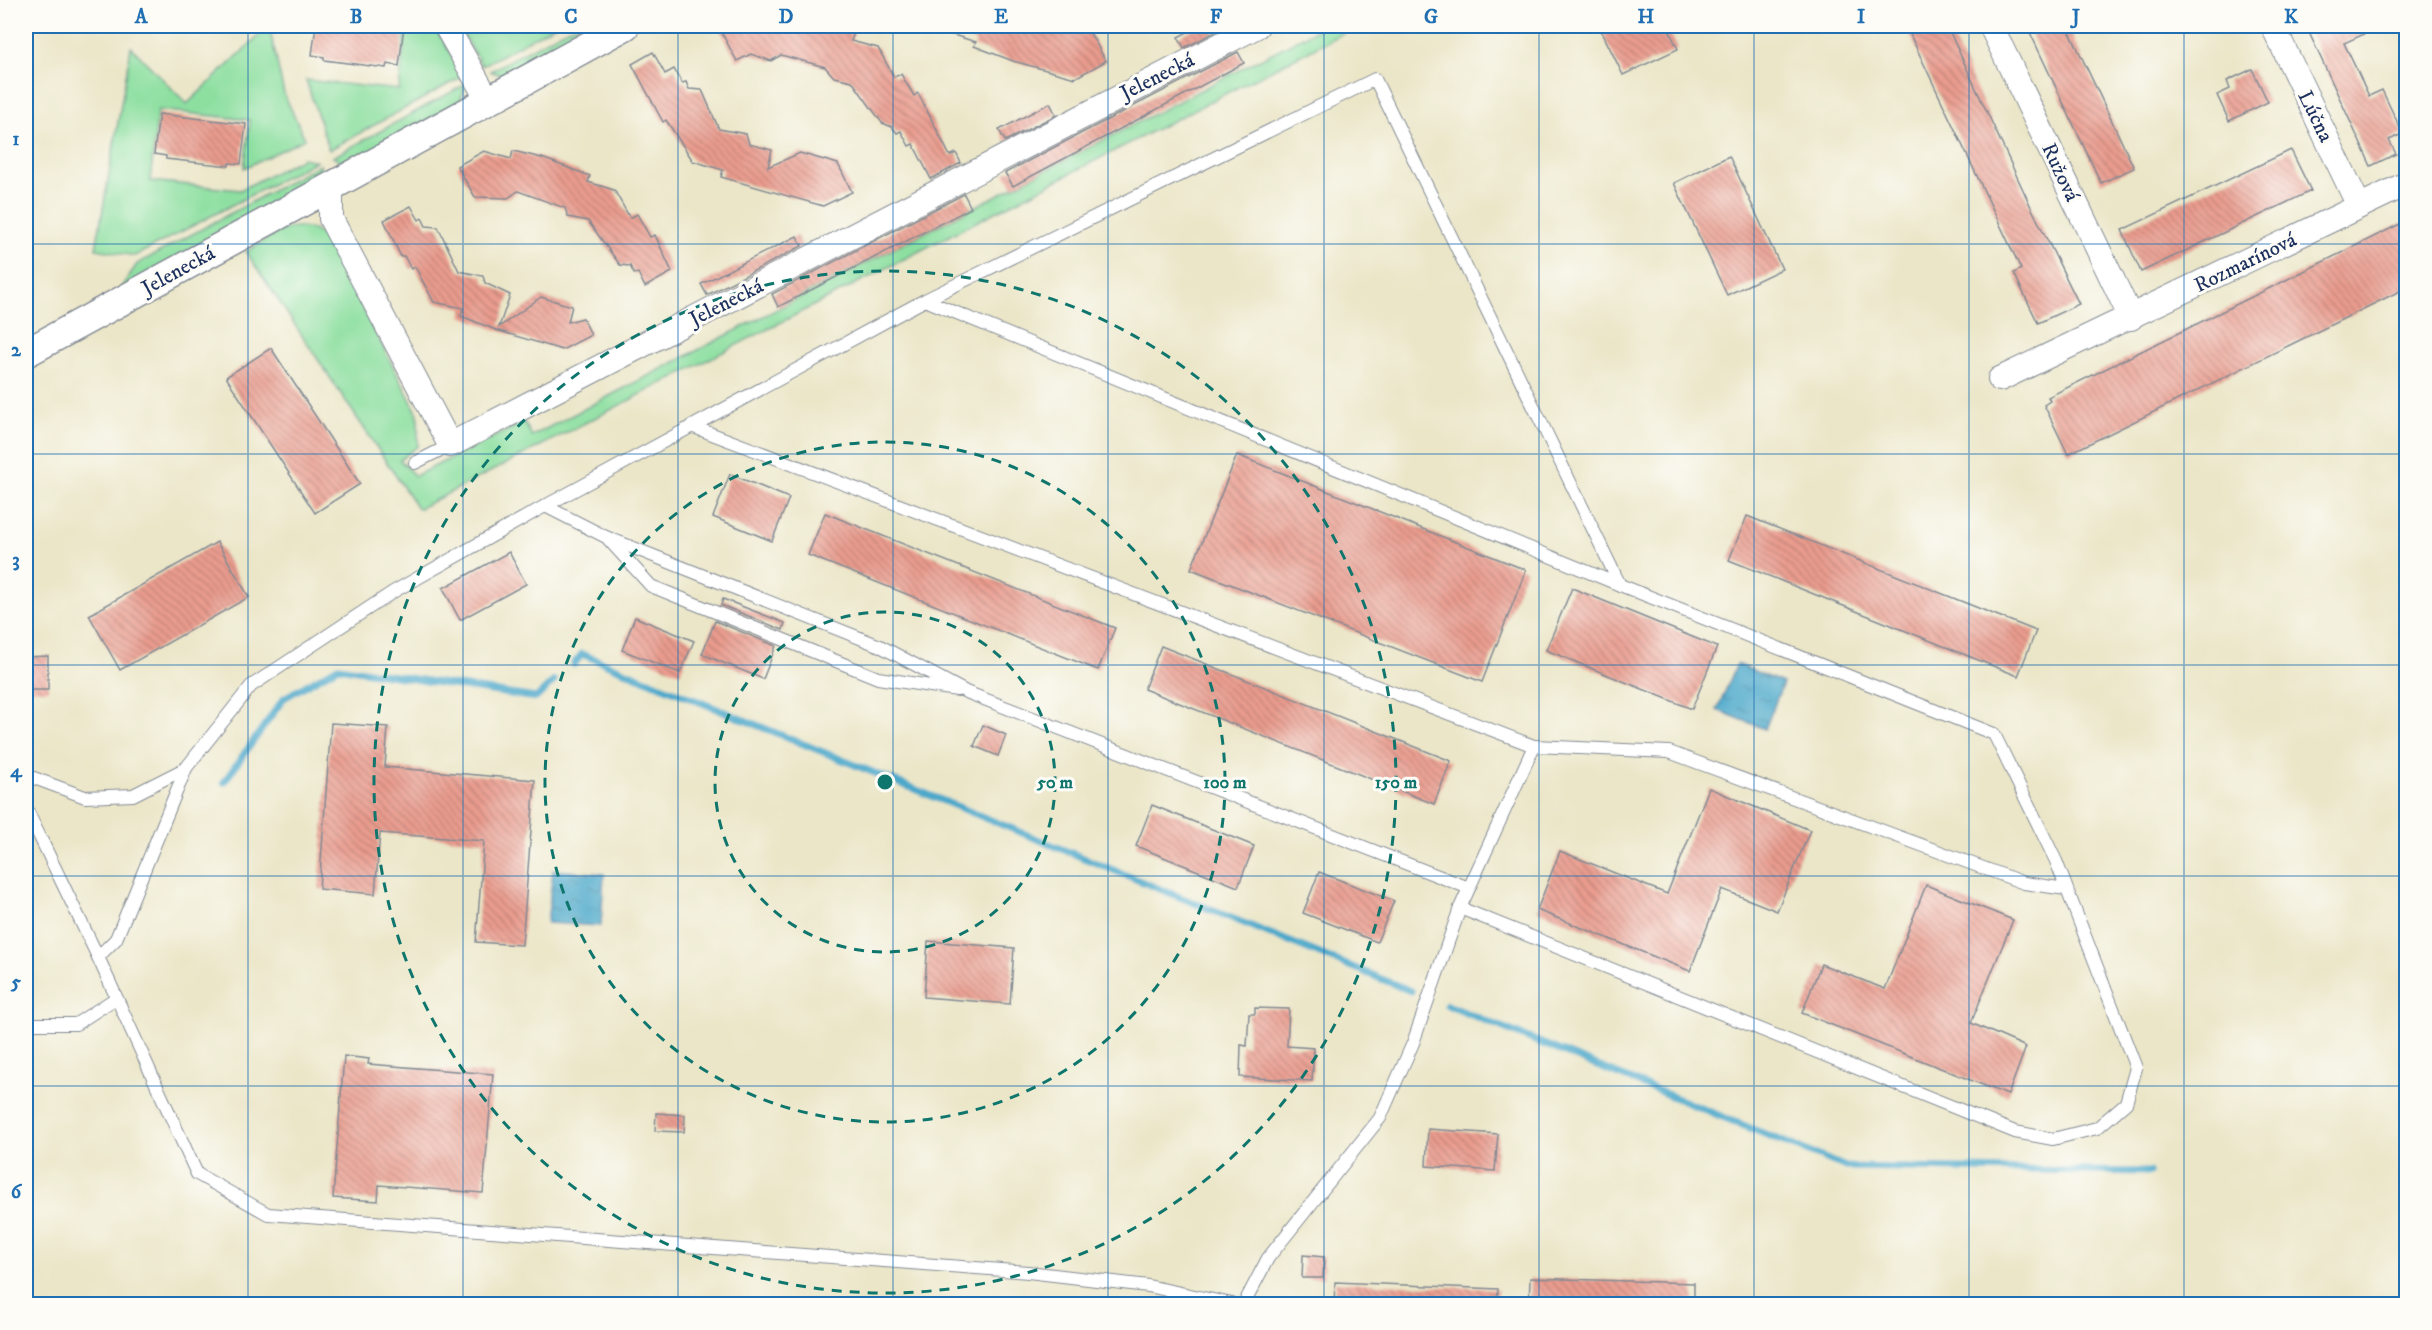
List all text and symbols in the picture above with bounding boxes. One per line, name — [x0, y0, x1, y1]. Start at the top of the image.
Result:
text: A — [134, 5, 149, 30]
text: B — [350, 5, 362, 30]
text: C — [564, 5, 578, 30]
text: D — [779, 5, 794, 30]
text: E — [994, 5, 1008, 30]
text: F — [1210, 5, 1223, 30]
text: G — [1424, 5, 1438, 30]
text: H — [1638, 5, 1655, 30]
text: I — [1857, 5, 1865, 30]
text: J — [2070, 5, 2080, 30]
text: K — [2284, 5, 2299, 30]
street label: Jelenecká — [1114, 47, 1199, 107]
street label: Lúčna — [2292, 86, 2339, 147]
text: 1 — [12, 127, 20, 152]
street label: Ružová — [2035, 139, 2085, 206]
street label: Rozmarínová — [2190, 227, 2301, 299]
street label: Jelenecká — [136, 240, 220, 303]
street label: Jelenecká — [683, 273, 768, 333]
text: 2 — [11, 338, 22, 363]
text: 3 — [12, 548, 20, 573]
text: 4 — [10, 759, 23, 784]
centre of rings — [875, 772, 895, 792]
text: 50 m — [1036, 772, 1073, 794]
text: 100 m — [1203, 772, 1247, 794]
text: 150 m — [1375, 772, 1418, 794]
text: 5 — [10, 970, 21, 995]
text: 6 — [11, 1180, 23, 1205]

